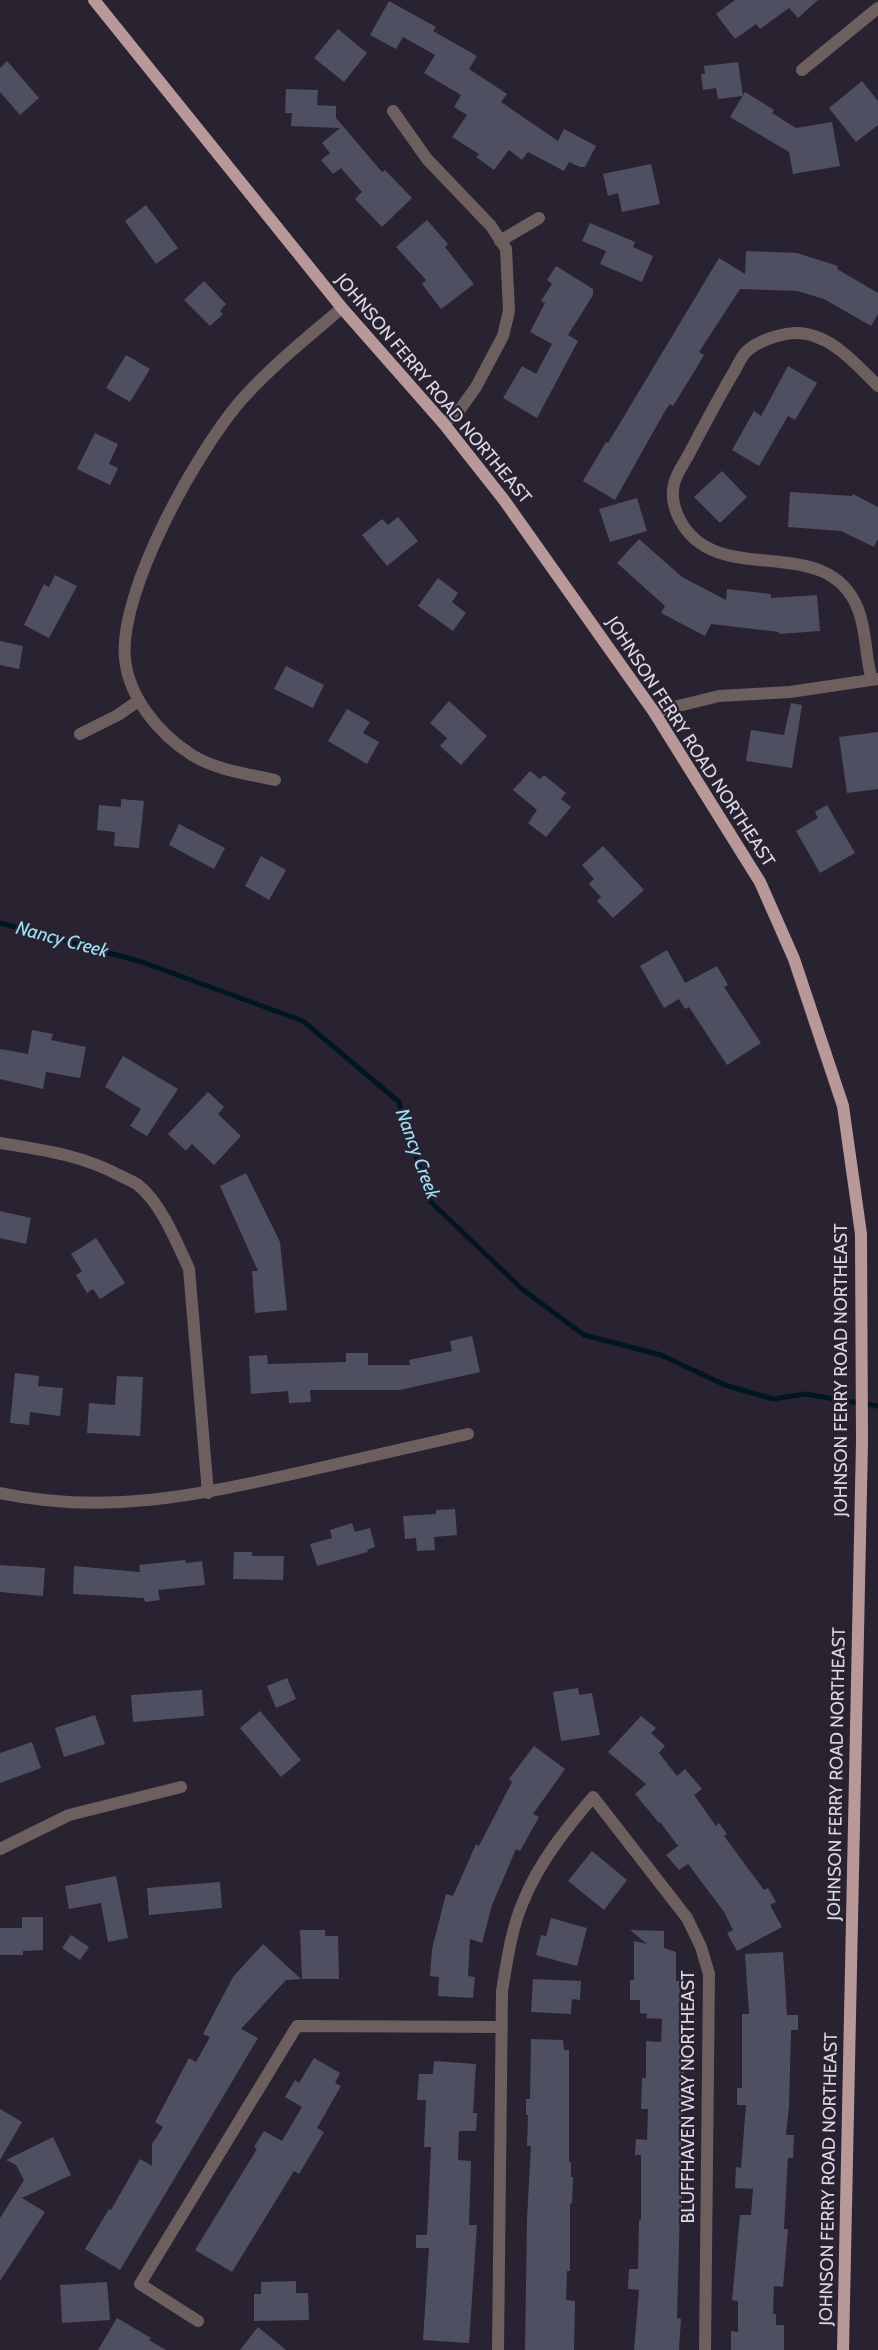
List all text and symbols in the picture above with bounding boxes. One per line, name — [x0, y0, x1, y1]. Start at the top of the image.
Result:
street label: JOHNSON FERRY ROAD NORTHEAST — [330, 270, 536, 508]
street label: JOHNSON FERRY ROAD NORTHEAST — [601, 613, 779, 871]
water label: Nancy Creek — [13, 917, 111, 963]
water label: Nancy Creek — [390, 1106, 444, 1202]
street label: JOHNSON FERRY ROAD NORTHEAST — [831, 1223, 853, 1517]
street label: JOHNSON FERRY ROAD NORTHEAST — [824, 1627, 850, 1921]
street label: BLUFFHAVEN WAY NORTHEAST — [678, 1970, 700, 2224]
street label: JOHNSON FERRY ROAD NORTHEAST — [816, 2032, 842, 2326]

